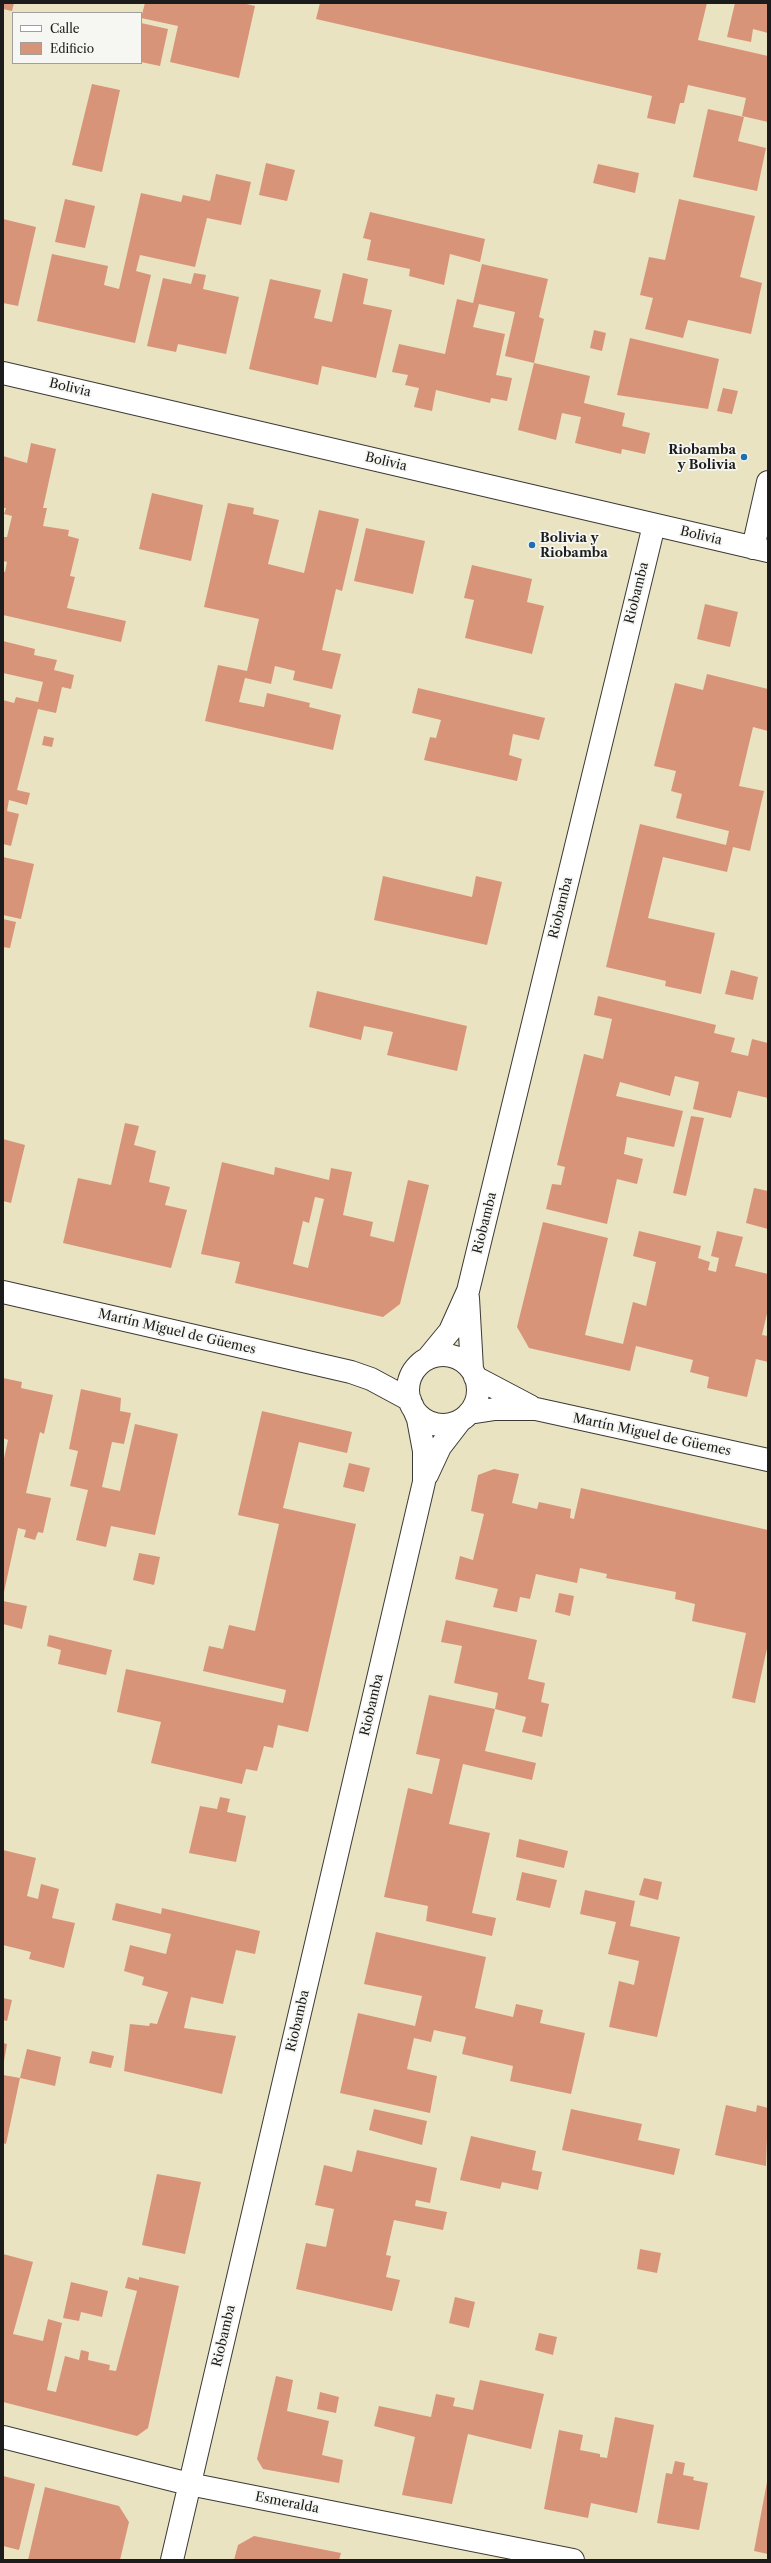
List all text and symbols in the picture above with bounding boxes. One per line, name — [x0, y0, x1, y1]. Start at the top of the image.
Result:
legend — [12, 12, 142, 64]
text: Calle — [50, 21, 79, 36]
text: Edificio — [50, 41, 94, 56]
street label: Bolivia — [48, 376, 92, 400]
place label: Riobamba y Bolivia — [668, 442, 736, 473]
street label: Bolivia — [364, 450, 408, 474]
marker: Riobamba y Bolivia — [739, 452, 749, 462]
street label: Bolivia — [679, 524, 723, 548]
place label: Bolivia y Riobamba — [540, 530, 608, 561]
marker: Bolivia y Riobamba — [527, 540, 537, 550]
street label: Riobamba — [622, 561, 652, 625]
street label: Riobamba — [546, 876, 576, 940]
street label: Riobamba — [470, 1191, 500, 1255]
street label: Martín Miguel de Güemes — [97, 1306, 257, 1358]
street label: Martín Miguel de Güemes — [571, 1411, 733, 1459]
street label: Riobamba — [357, 1673, 387, 1737]
street label: Riobamba — [283, 1989, 313, 2053]
street label: Riobamba — [209, 2304, 239, 2368]
street label: Esmeralda — [254, 2489, 320, 2517]

